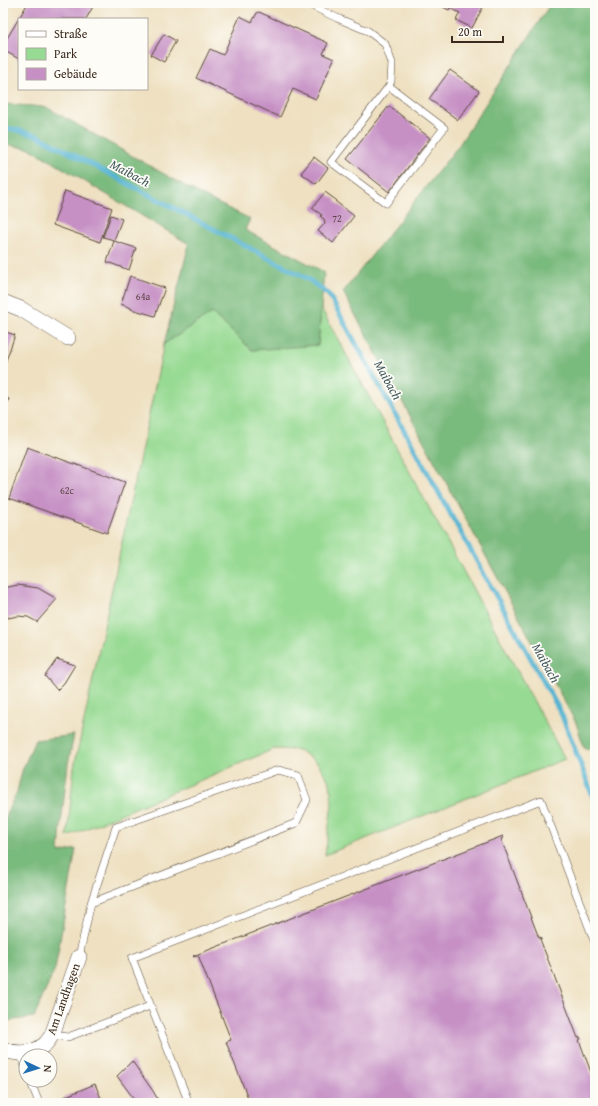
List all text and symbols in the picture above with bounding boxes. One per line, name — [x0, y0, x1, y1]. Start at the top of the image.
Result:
legend — [18, 18, 148, 90]
scale bar — [452, 18, 503, 44]
text: 20 m — [458, 23, 482, 40]
text: Straße — [54, 25, 88, 42]
text: Park — [54, 45, 78, 62]
text: Gebäude — [54, 65, 97, 82]
water label: Maibach — [107, 155, 154, 192]
house number: 72 — [332, 211, 342, 226]
house number: 64a — [136, 289, 150, 304]
water label: Maibach — [369, 357, 407, 404]
house number: 62c — [60, 483, 75, 498]
water label: Maibach — [527, 640, 565, 687]
street label: Am Landhagen — [42, 961, 84, 1037]
north arrow — [18, 1048, 58, 1088]
text: N — [40, 1064, 56, 1074]

